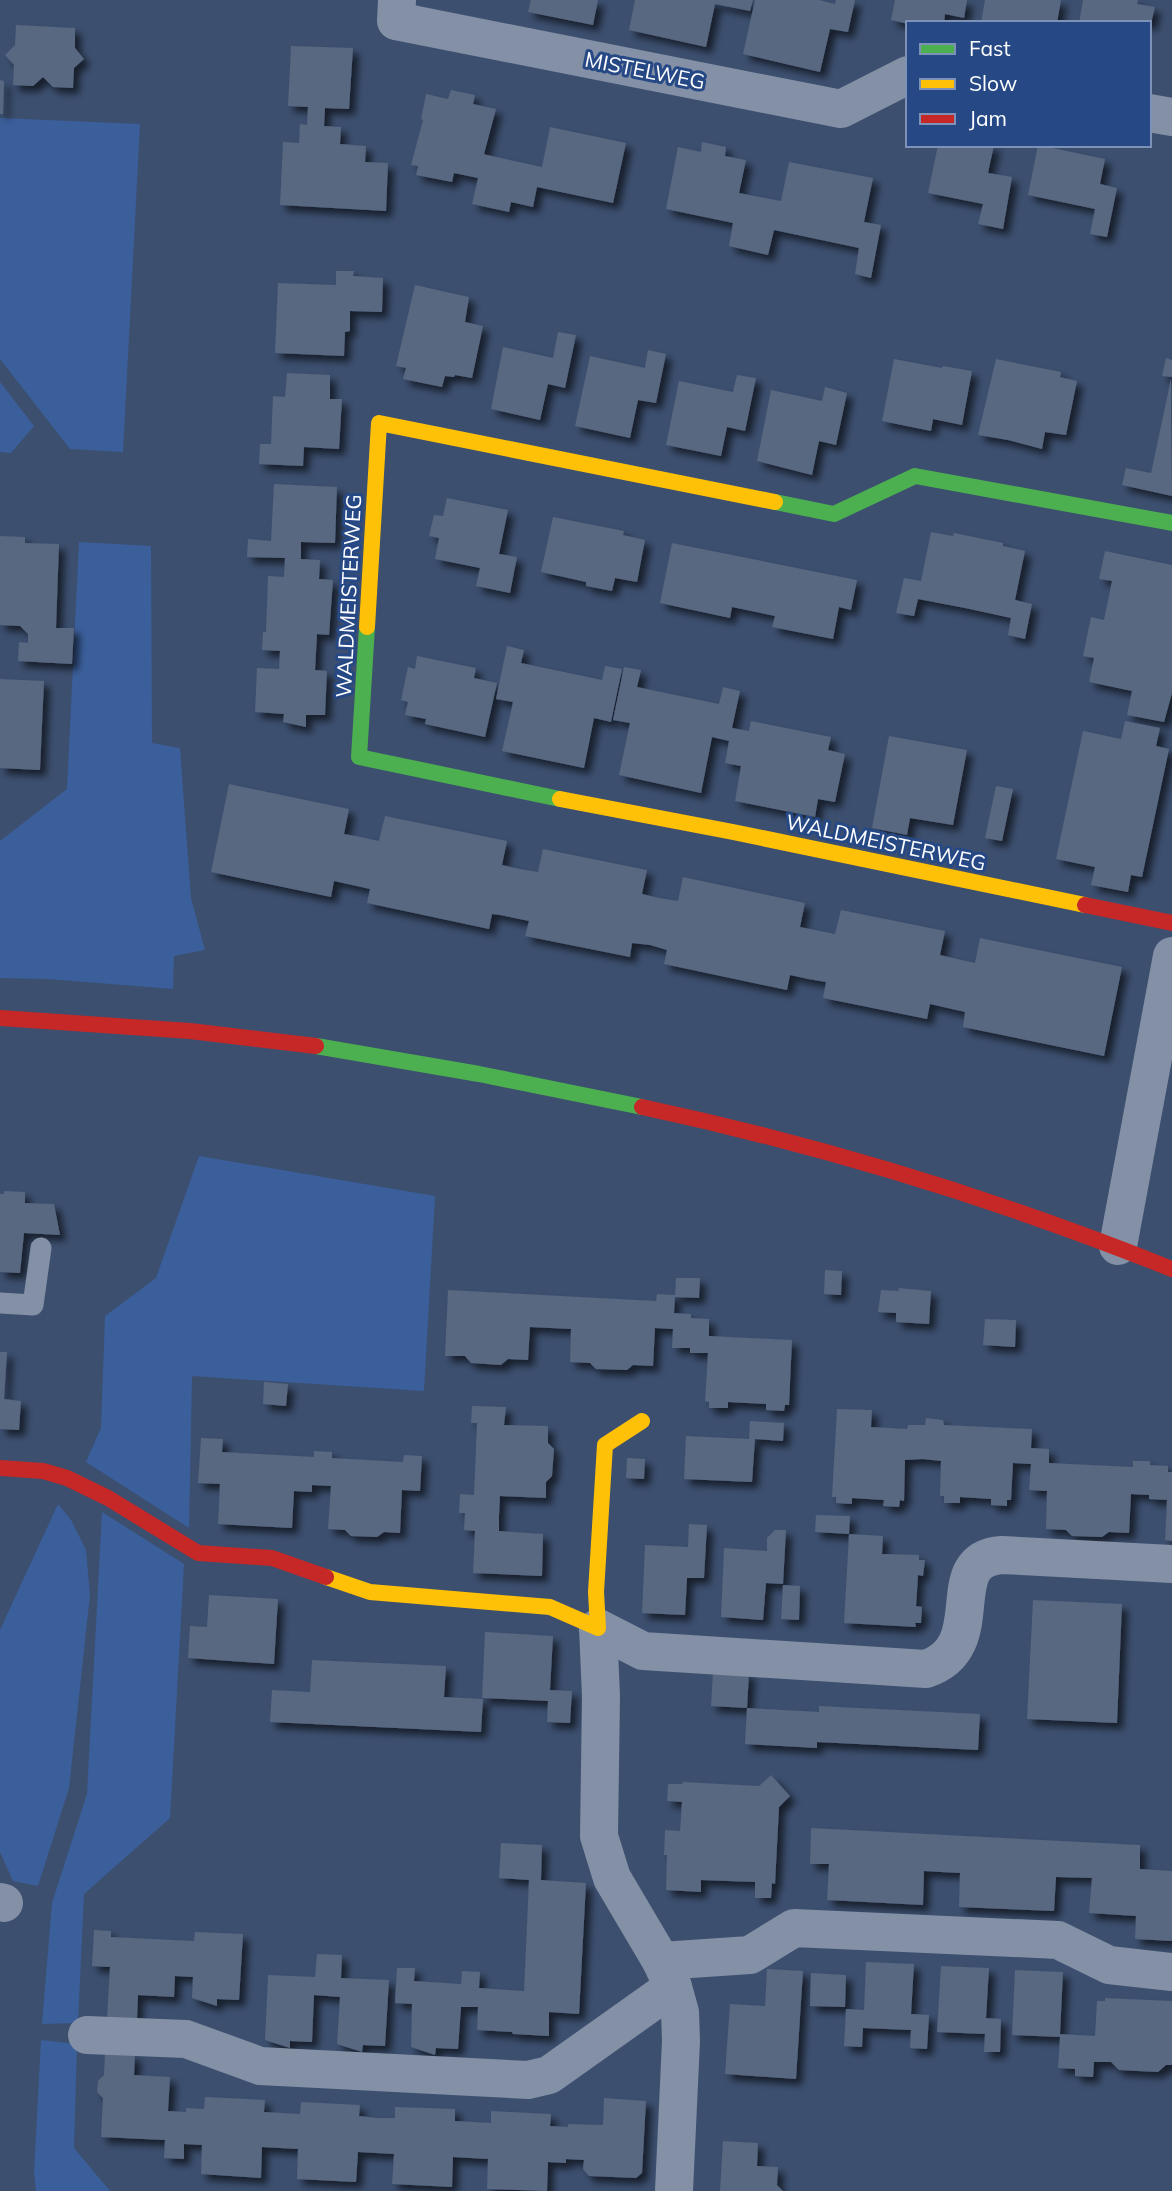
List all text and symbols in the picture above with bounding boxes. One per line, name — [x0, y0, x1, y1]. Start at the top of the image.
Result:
legend — [906, 21, 1151, 147]
text: Fast — [969, 35, 1011, 61]
street label: MISTELWEG — [583, 46, 707, 94]
text: Slow — [969, 70, 1017, 96]
text: Jam — [969, 105, 1007, 131]
street label: WALDMEISTERWEG — [330, 494, 366, 698]
street label: WALDMEISTERWEG — [784, 808, 988, 876]

